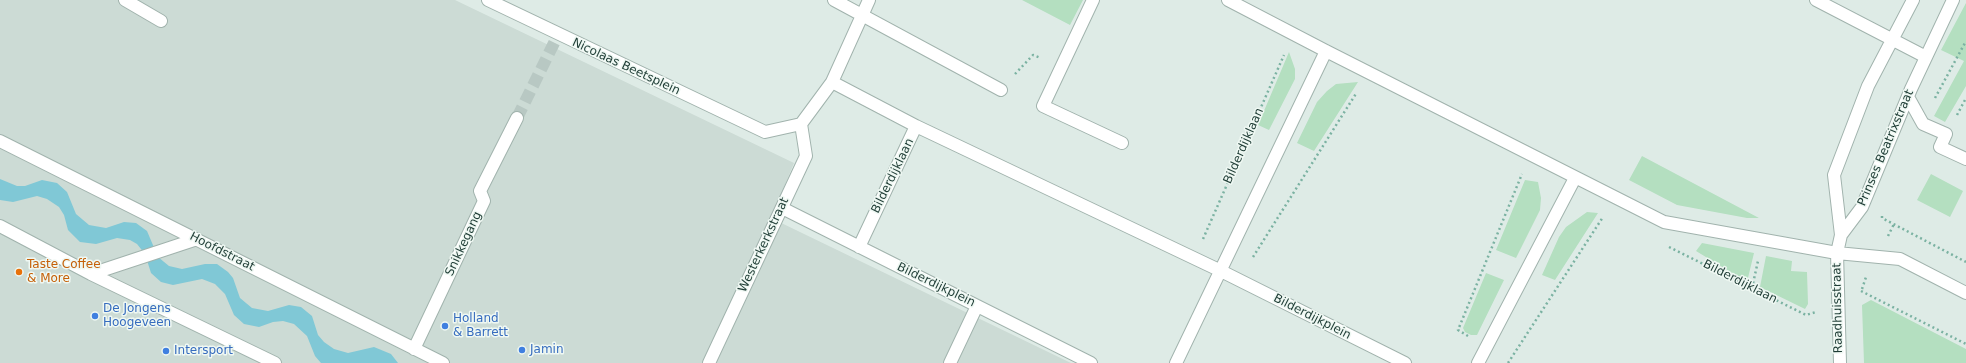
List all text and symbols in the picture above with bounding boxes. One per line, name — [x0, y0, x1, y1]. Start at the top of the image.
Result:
street label: Nicolaas Beetsplein — [570, 36, 682, 98]
street label: Prinses Beatrixstraat — [1855, 88, 1917, 208]
street label: Bilderdijklaan — [1221, 106, 1267, 186]
street label: Bilderdijklaan — [869, 136, 917, 216]
street label: Westerkerkstraat — [736, 195, 792, 295]
street label: Snikkegang — [443, 209, 485, 279]
street label: Hoofdstraat — [187, 230, 257, 274]
street label: Bilderdijklaan — [1700, 257, 1780, 307]
place label: Taste Coffee & More — [27, 258, 101, 286]
street label: Bilderdijkplein — [895, 260, 977, 310]
street label: Raadhuisstraat — [1830, 263, 1846, 353]
marker: Taste Coffee & More — [14, 267, 24, 277]
street label: Bilderdijkplein — [1271, 291, 1353, 343]
place label: De Jongens Hoogeveen — [103, 302, 171, 330]
marker: De Jongens Hoogeveen — [90, 311, 100, 321]
place label: Holland & Barrett — [453, 312, 508, 340]
marker: Holland & Barrett — [440, 321, 450, 331]
place label: Jamin — [530, 343, 564, 357]
place label: Intersport — [174, 344, 233, 358]
marker: Jamin — [517, 345, 527, 355]
marker: Intersport — [161, 346, 171, 356]

